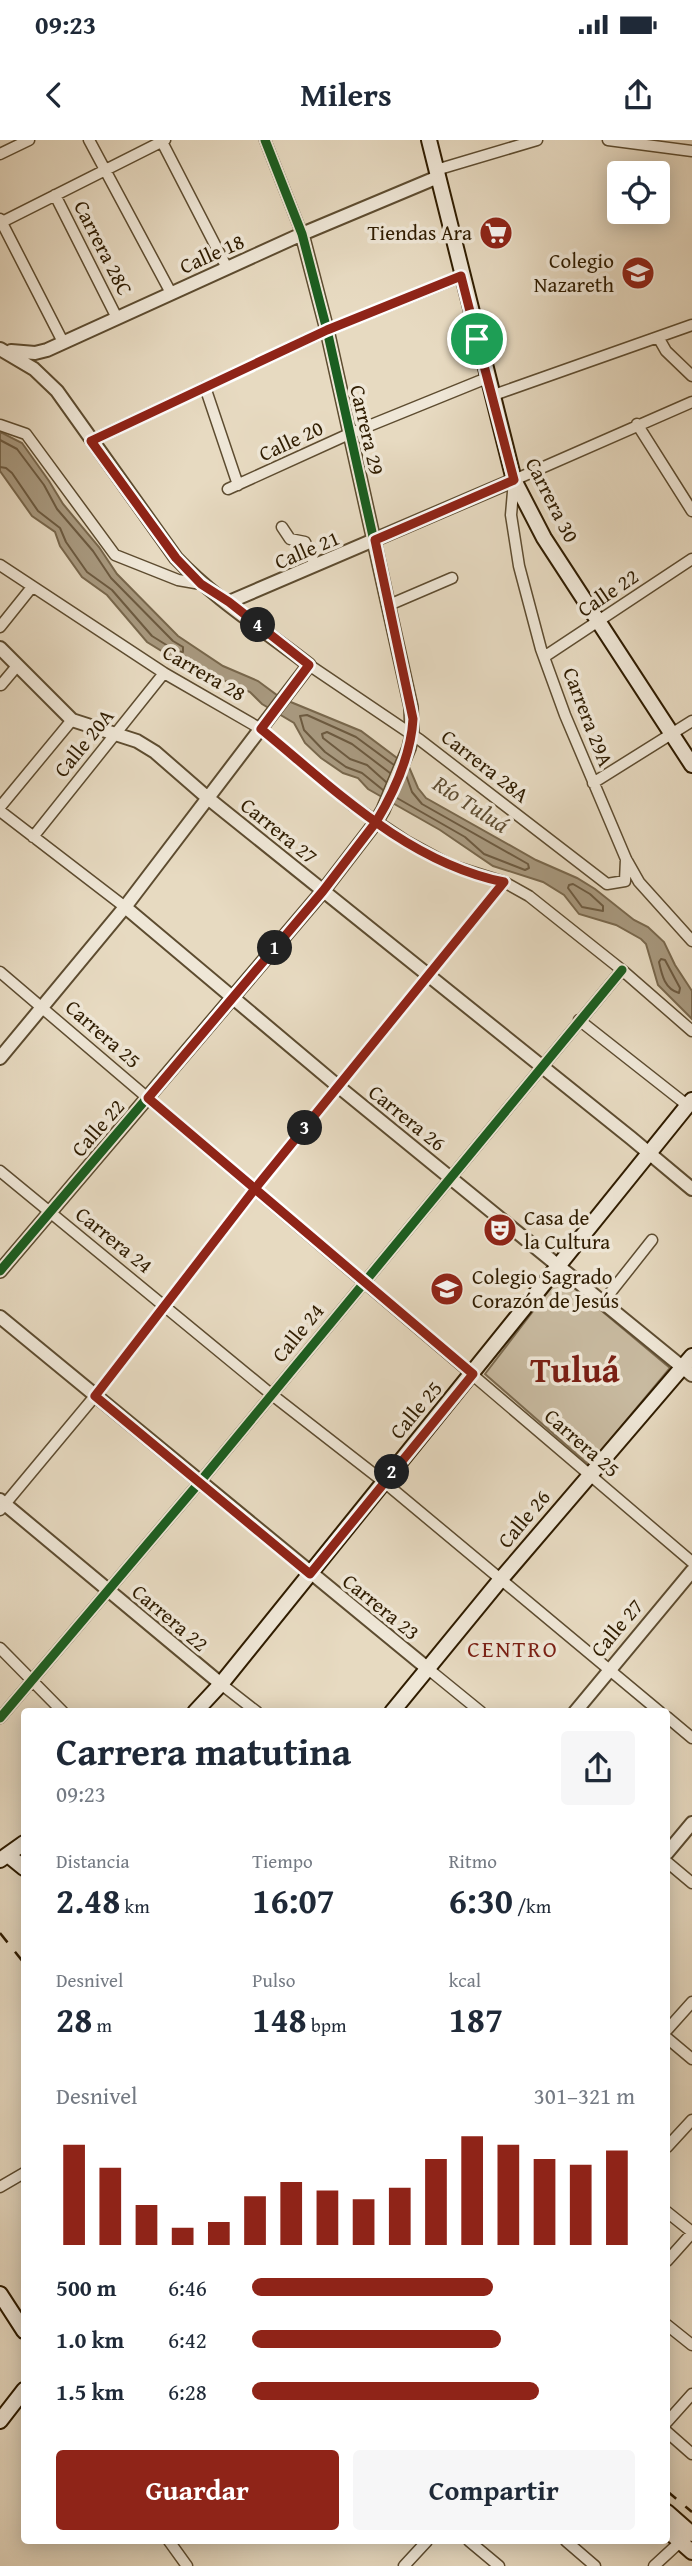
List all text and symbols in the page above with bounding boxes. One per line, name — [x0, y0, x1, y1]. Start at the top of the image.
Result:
text: 09:23 — [35, 5, 96, 44]
text: Milers — [300, 71, 392, 118]
icon: back — [35, 76, 73, 114]
icon: share — [619, 76, 657, 114]
map controls — [607, 161, 670, 224]
button: locate — [607, 161, 670, 224]
street label: Carrera 28C — [66, 195, 141, 301]
supermarket icon: Tiendas Ara — [477, 214, 515, 252]
place label: Tiendas Ara — [367, 217, 472, 248]
street label: Calle 18 — [175, 226, 249, 282]
place label: Colegio Nazareth — [534, 245, 614, 300]
school or university icon: Colegio Nazareth — [619, 254, 657, 292]
pin — [447, 309, 507, 369]
icon: arrive — [458, 320, 496, 358]
street label: Carrera 29 — [342, 382, 393, 478]
street label: Calle 20 — [253, 412, 328, 469]
street label: Carrera 30 — [518, 452, 587, 548]
street label: Calle 21 — [270, 522, 344, 577]
street label: Calle 22 — [571, 561, 645, 624]
pin: 4 — [240, 608, 276, 643]
text: 4 — [253, 610, 262, 638]
street label: Carrera 28 — [157, 636, 252, 709]
street label: Carrera 29A — [555, 663, 622, 771]
street label: Calle 20A — [46, 701, 121, 784]
street label: Carrera 28A — [435, 721, 536, 810]
water label: Río Tuluá — [426, 766, 516, 841]
street label: Carrera 27 — [234, 790, 325, 871]
pin: 1 — [258, 930, 292, 966]
text: 1 — [270, 933, 279, 961]
street label: Carrera 25 — [59, 992, 148, 1075]
street label: Carrera 26 — [362, 1077, 453, 1158]
street label: Calle 22 — [64, 1092, 132, 1163]
pin: 3 — [288, 1110, 322, 1146]
text: 3 — [300, 1113, 309, 1141]
street label: Carrera 24 — [69, 1199, 160, 1280]
place label: Casa de la Cultura — [524, 1202, 610, 1257]
theatre icon: Casa de la Cultura — [481, 1211, 519, 1249]
place label: Colegio Sagrado Corazón de Jesús — [472, 1261, 619, 1316]
school or university icon: Colegio Sagrado Corazón de Jesús — [428, 1270, 466, 1308]
street label: Calle 24 — [264, 1297, 331, 1369]
district label: Tuluá — [530, 1344, 620, 1395]
street label: Calle 25 — [382, 1374, 449, 1446]
street label: Carrera 25 — [538, 1401, 627, 1484]
pin: 2 — [374, 1454, 410, 1490]
text: 2 — [387, 1457, 396, 1485]
street label: Calle 26 — [490, 1483, 557, 1555]
street label: Carrera 23 — [336, 1566, 427, 1647]
street label: Carrera 22 — [125, 1576, 215, 1659]
street label: Calle 27 — [583, 1592, 650, 1664]
district label: CENTRO — [467, 1632, 559, 1665]
text: Carrera matutina — [56, 1723, 351, 1779]
button: share — [561, 1731, 635, 1805]
text: 09:23 — [56, 1777, 106, 1810]
text: Distancia — [56, 1847, 130, 1875]
text: Tiempo — [252, 1847, 313, 1875]
text: Ritmo — [449, 1847, 497, 1875]
text: 2.48 — [56, 1875, 120, 1926]
text: 16:07 — [252, 1875, 335, 1926]
text: 6:30 — [449, 1875, 513, 1926]
text: km — [120, 1892, 150, 1920]
text: /km — [513, 1892, 551, 1920]
text: Desnivel — [56, 1966, 123, 1994]
text: Pulso — [252, 1966, 295, 1994]
text: kcal — [449, 1966, 481, 1994]
text: 28 — [56, 1994, 92, 2045]
text: 148 — [252, 1994, 307, 2045]
text: 187 — [449, 1994, 503, 2045]
text: m — [92, 2011, 112, 2039]
text: bpm — [307, 2011, 347, 2039]
text: Desnivel — [56, 2079, 137, 2112]
text: 301–321 m — [534, 2079, 635, 2112]
text: 500 m — [56, 2271, 117, 2304]
text: 6:46 — [168, 2271, 207, 2304]
text: 1.0 km — [56, 2323, 124, 2356]
text: 6:42 — [168, 2323, 207, 2356]
text: 1.5 km — [56, 2375, 124, 2408]
text: 6:28 — [168, 2375, 207, 2408]
button: Guardar — [56, 2450, 339, 2530]
button: Compartir — [353, 2450, 635, 2530]

